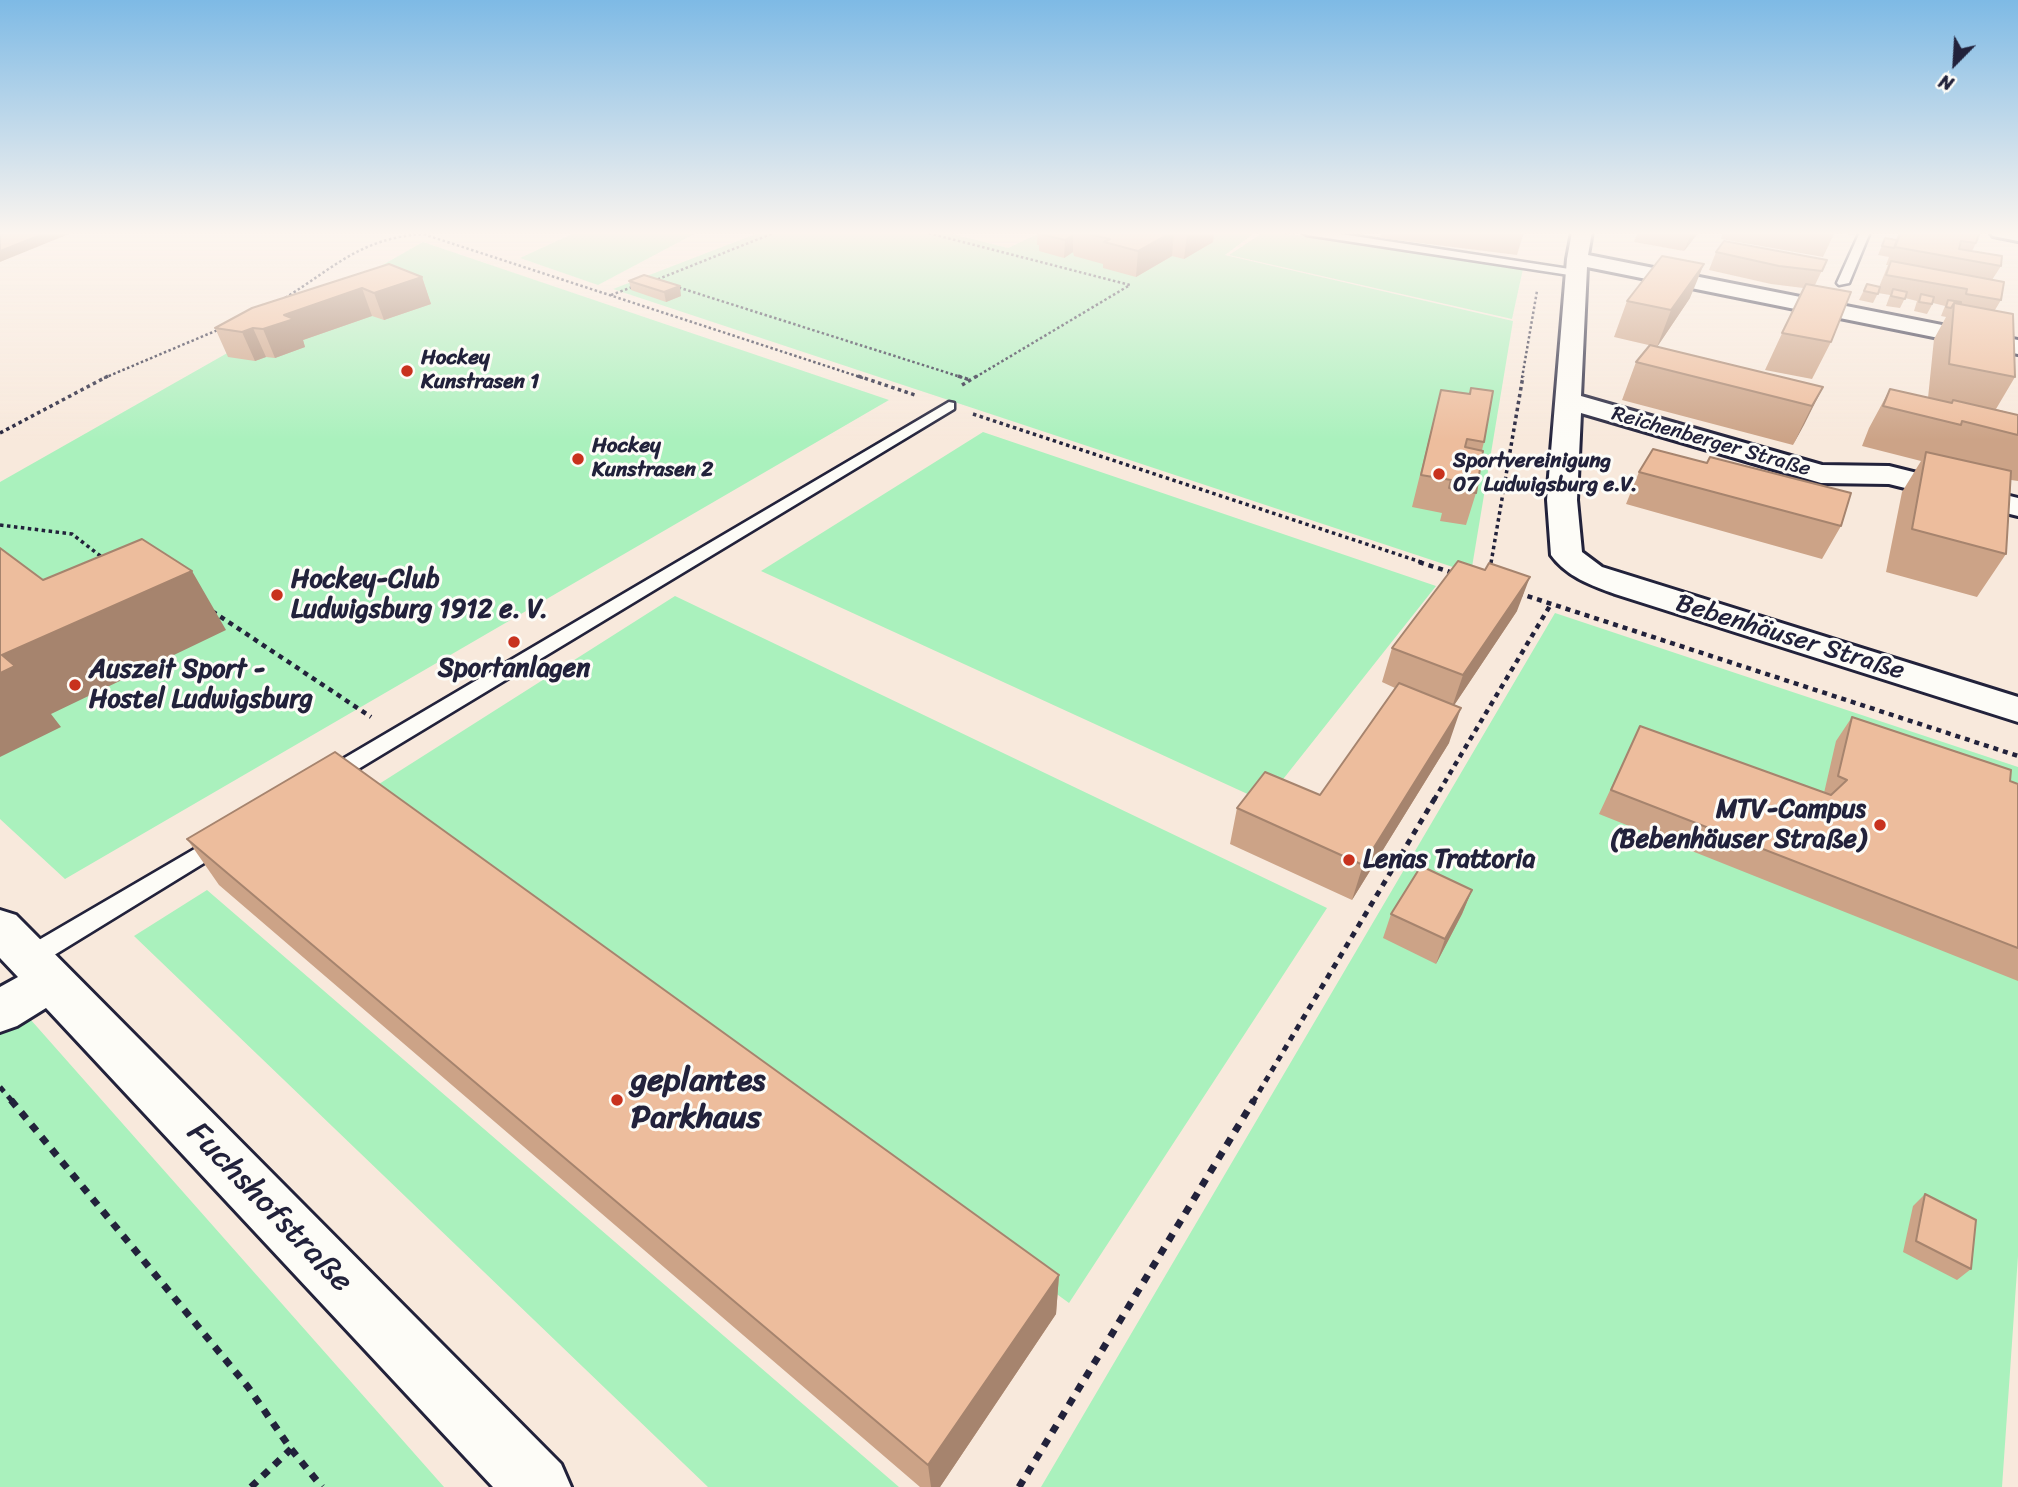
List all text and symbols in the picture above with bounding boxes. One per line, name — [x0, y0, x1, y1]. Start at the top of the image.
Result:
north arrow — [1920, 28, 1990, 98]
text: N — [1934, 65, 1959, 100]
place label: Hockey Kunstrasen 1 — [421, 346, 539, 396]
marker: Hockey Kunstrasen 1 — [399, 363, 415, 379]
street label: Reichenberger Straße — [1609, 402, 1813, 482]
place label: Hockey Kunstrasen 2 — [592, 434, 713, 484]
place label: Sportvereinigung 07 Ludwigsburg e.V. — [1453, 449, 1637, 499]
marker: Hockey Kunstrasen 2 — [570, 451, 586, 467]
marker: Sportvereinigung 07 Ludwigsburg e.V. — [1431, 466, 1447, 482]
place label: Hockey-Club Ludwigsburg 1912 e. V. — [291, 564, 548, 626]
marker: Hockey-Club Ludwigsburg 1912 e. V. — [269, 587, 285, 603]
street label: Bebenhäuser Straße — [1672, 588, 1908, 688]
marker: Sportanlagen — [506, 634, 522, 650]
place label: Sportanlagen — [438, 653, 590, 685]
place label: Auszeit Sport - Hostel Ludwigsburg — [89, 654, 313, 716]
marker: Auszeit Sport - Hostel Ludwigsburg — [67, 677, 83, 693]
place label: MTV-Campus (Bebenhäuser Straße) — [1610, 794, 1866, 856]
marker: MTV-Campus (Bebenhäuser Straße) — [1872, 817, 1888, 833]
place label: Lenas Trattoria — [1363, 844, 1536, 876]
marker: Lenas Trattoria — [1341, 852, 1357, 868]
place label: geplantes Parkhaus — [631, 1063, 765, 1138]
marker: geplantes Parkhaus — [609, 1092, 625, 1108]
street label: Fuchshofstraße — [178, 1115, 360, 1301]

